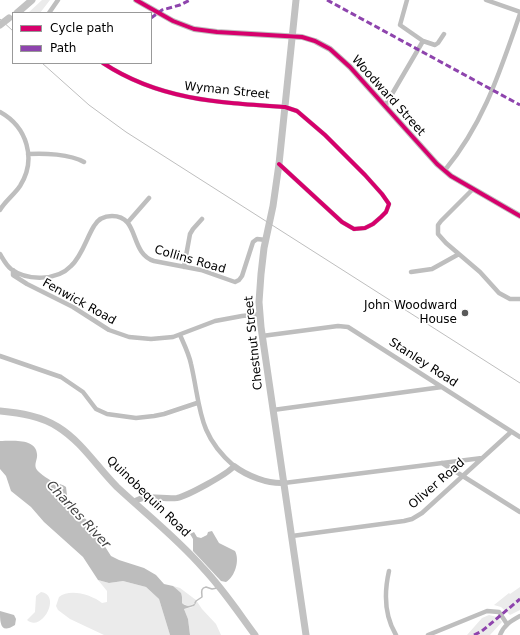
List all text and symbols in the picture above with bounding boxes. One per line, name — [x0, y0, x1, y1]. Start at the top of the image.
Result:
legend — [12, 12, 152, 64]
text: Cycle path — [50, 21, 114, 35]
text: Path — [50, 41, 76, 55]
street label: Woodward Street — [348, 53, 428, 139]
street label: Wyman Street — [184, 79, 270, 103]
street label: Collins Road — [153, 243, 227, 277]
street label: Fenwick Road — [40, 276, 118, 328]
street label: Chestnut Street — [242, 295, 266, 391]
place label: John Woodward House — [364, 299, 457, 327]
marker: John Woodward House — [460, 308, 470, 318]
street label: Stanley Road — [386, 335, 460, 391]
street label: Quinobequin Road — [103, 453, 193, 541]
street label: Oliver Road — [406, 456, 468, 512]
water label: Charles River — [43, 478, 113, 552]

